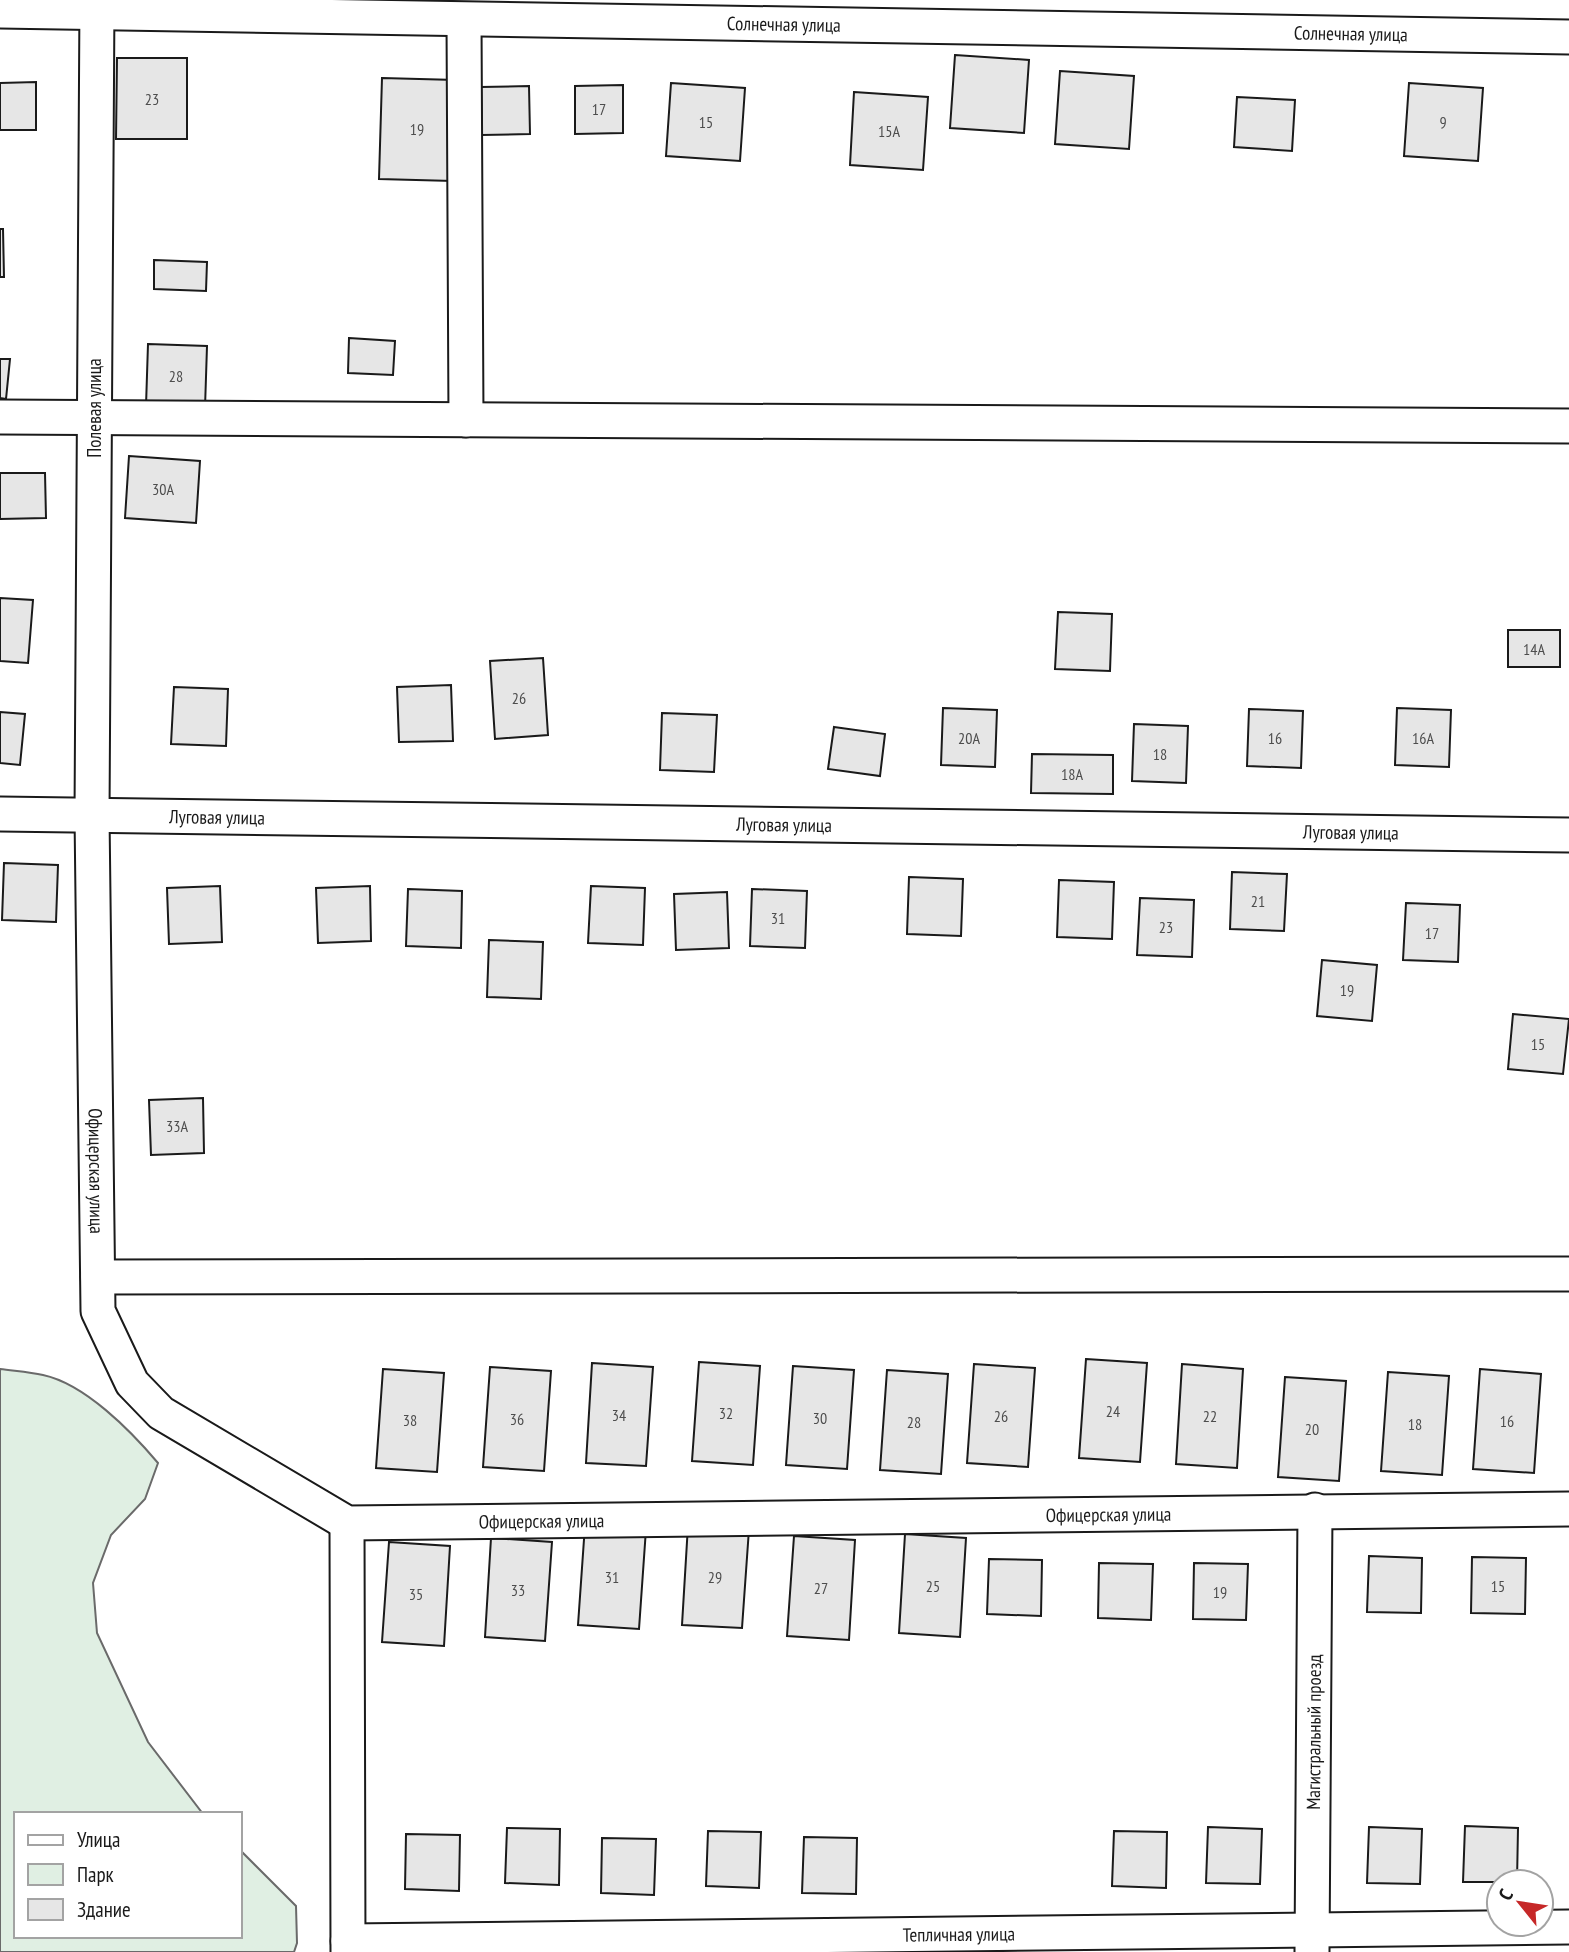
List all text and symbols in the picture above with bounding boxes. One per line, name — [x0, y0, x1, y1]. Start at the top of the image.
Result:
street label: Солнечная улица — [727, 11, 841, 37]
street label: Солнечная улица — [1294, 20, 1408, 46]
house number: 23 — [145, 89, 159, 109]
house number: 17 — [592, 99, 606, 119]
house number: 15 — [699, 112, 713, 132]
house number: 9 — [1439, 112, 1447, 132]
house number: 19 — [410, 119, 424, 139]
house number: 15А — [878, 121, 900, 141]
street label: Полевая улица — [82, 358, 106, 458]
house number: 28 — [169, 366, 183, 386]
house number: 30А — [152, 479, 174, 499]
house number: 14А — [1523, 639, 1545, 659]
house number: 26 — [512, 688, 526, 708]
house number: 20А — [958, 728, 980, 748]
house number: 16 — [1268, 728, 1282, 748]
house number: 16А — [1412, 728, 1434, 748]
house number: 18 — [1153, 744, 1167, 764]
house number: 18А — [1061, 764, 1083, 784]
street label: Луговая улица — [168, 804, 265, 830]
street label: Луговая улица — [735, 812, 832, 837]
street label: Луговая улица — [1302, 819, 1399, 845]
house number: 21 — [1251, 891, 1265, 911]
house number: 31 — [771, 908, 785, 928]
house number: 23 — [1159, 917, 1173, 937]
house number: 17 — [1425, 923, 1439, 943]
house number: 19 — [1340, 980, 1354, 1000]
house number: 15 — [1531, 1034, 1545, 1054]
street label: Офицерская улица — [84, 1108, 109, 1234]
house number: 33А — [166, 1116, 188, 1136]
house number: 24 — [1106, 1401, 1120, 1421]
house number: 32 — [719, 1403, 733, 1423]
house number: 34 — [612, 1405, 626, 1425]
house number: 26 — [994, 1406, 1008, 1426]
house number: 22 — [1203, 1406, 1217, 1426]
house number: 30 — [813, 1408, 827, 1428]
house number: 36 — [510, 1409, 524, 1429]
house number: 38 — [403, 1410, 417, 1430]
house number: 16 — [1500, 1411, 1514, 1431]
house number: 28 — [907, 1412, 921, 1432]
house number: 18 — [1408, 1414, 1422, 1434]
house number: 20 — [1305, 1419, 1319, 1439]
street label: Офицерская улица — [1045, 1502, 1171, 1527]
street label: Офицерская улица — [478, 1508, 605, 1533]
house number: 31 — [605, 1567, 619, 1587]
house number: 29 — [708, 1567, 722, 1587]
house number: 25 — [926, 1576, 940, 1596]
house number: 15 — [1491, 1576, 1505, 1596]
house number: 27 — [814, 1578, 828, 1598]
house number: 33 — [511, 1580, 525, 1600]
house number: 19 — [1213, 1582, 1227, 1602]
house number: 35 — [409, 1584, 423, 1604]
street label: Магистральный проезд — [1301, 1654, 1326, 1810]
legend — [14, 1812, 242, 1938]
text: Улица — [77, 1826, 120, 1853]
text: Парк — [77, 1861, 114, 1888]
north arrow — [1485, 1868, 1555, 1938]
text: С — [1493, 1884, 1518, 1904]
text: Здание — [77, 1896, 131, 1923]
street label: Тепличная улица — [903, 1921, 1015, 1947]

